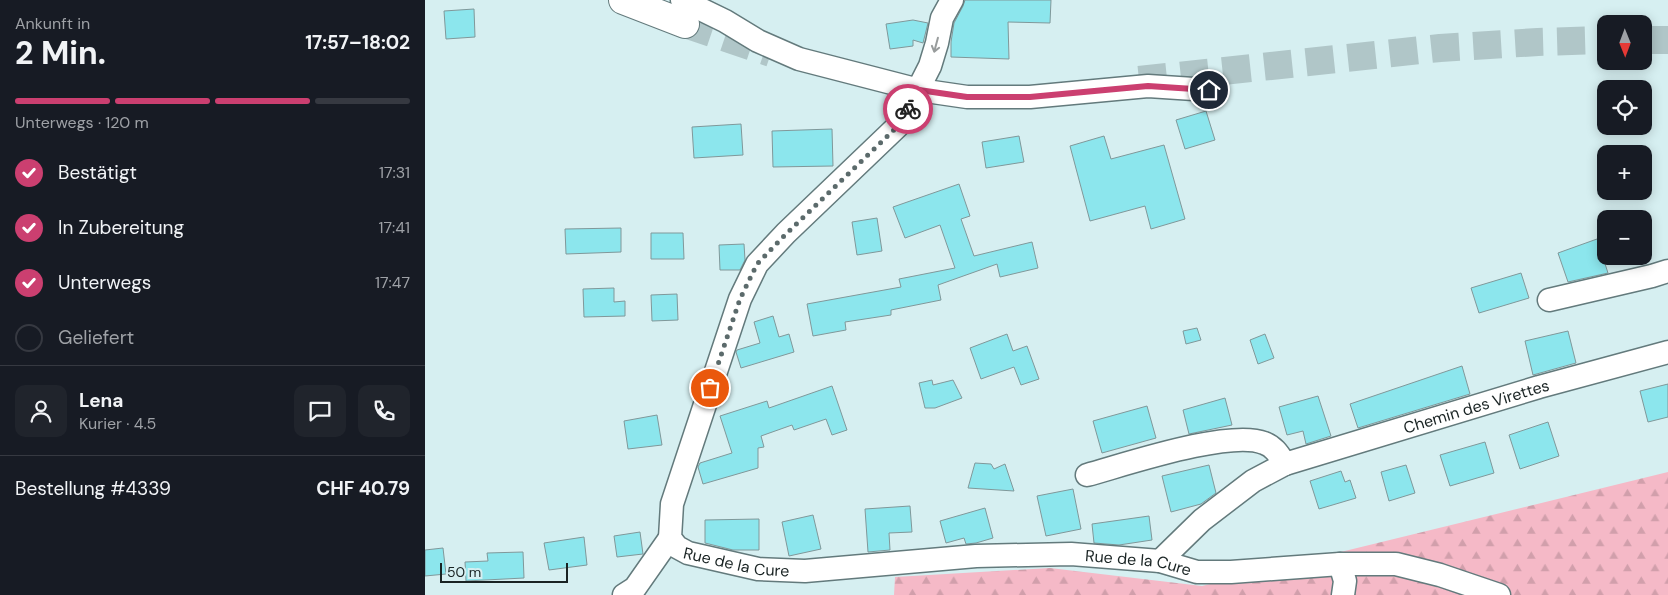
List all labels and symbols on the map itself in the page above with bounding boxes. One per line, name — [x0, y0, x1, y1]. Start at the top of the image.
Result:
north arrow — [1597, 15, 1653, 70]
one-way arrow — [931, 37, 941, 53]
pin — [1188, 69, 1230, 111]
courier — [883, 84, 933, 134]
pin — [689, 367, 731, 409]
street label: Chemin des Virettes — [1401, 374, 1551, 438]
street label: Rue de la Cure — [682, 542, 790, 581]
street label: Rue de la Cure — [1084, 545, 1194, 580]
scale bar — [440, 560, 567, 583]

